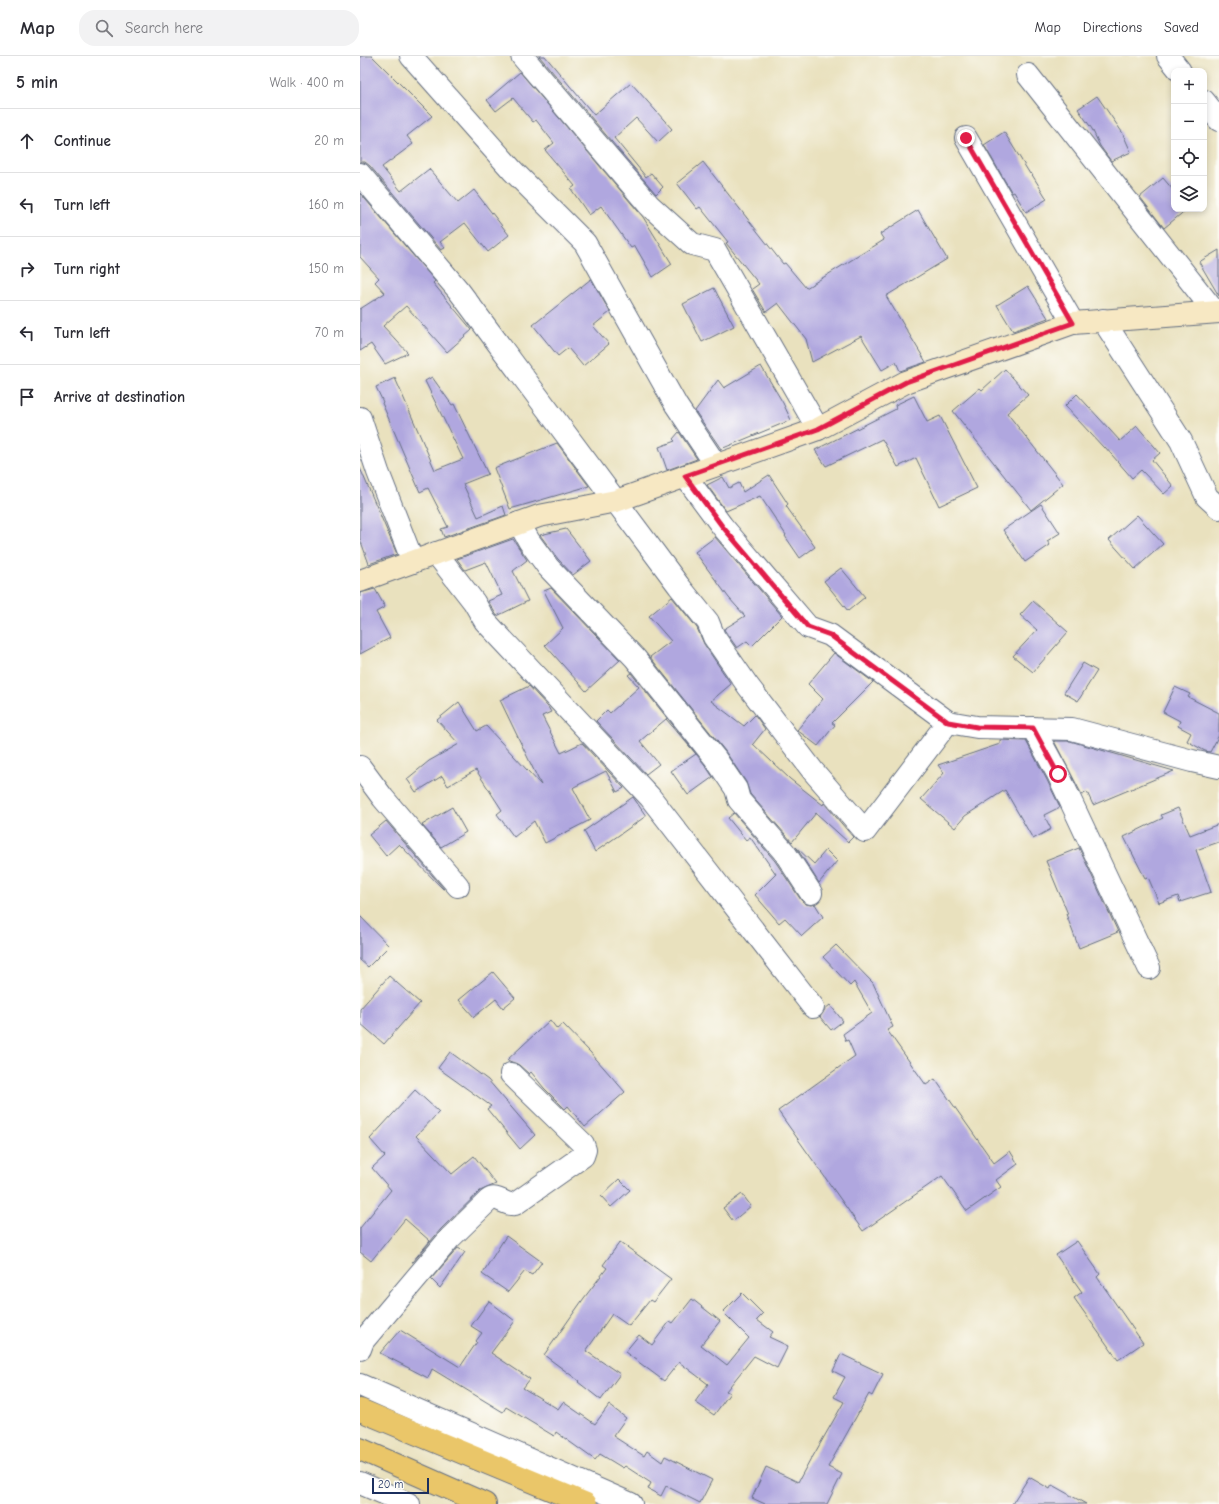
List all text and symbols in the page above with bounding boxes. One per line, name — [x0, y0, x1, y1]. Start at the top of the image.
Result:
search box — [79, 10, 359, 46]
text: Map — [20, 17, 55, 39]
icon: search — [93, 17, 115, 39]
text: Search here — [125, 19, 203, 37]
text: Map — [1034, 19, 1061, 36]
text: Directions — [1083, 19, 1142, 36]
text: Saved — [1164, 19, 1199, 36]
map controls — [1171, 68, 1207, 212]
button: + — [1171, 68, 1207, 104]
text: 5 min — [16, 73, 58, 92]
text: Walk · 400 m — [270, 75, 344, 90]
button: − — [1171, 104, 1207, 140]
route end — [957, 129, 975, 147]
icon: ahead — [16, 130, 38, 152]
text: Continue — [54, 132, 111, 150]
text: 20 m — [314, 133, 344, 148]
button: locate — [1171, 140, 1207, 176]
button: layers — [1171, 176, 1207, 212]
icon: left — [16, 194, 38, 216]
text: Turn left — [54, 196, 110, 214]
text: 160 m — [309, 197, 344, 212]
icon: right — [16, 258, 38, 280]
text: Turn right — [54, 260, 120, 278]
text: 150 m — [309, 261, 344, 276]
icon: left — [16, 322, 38, 344]
text: Turn left — [54, 324, 110, 342]
text: 70 m — [315, 325, 344, 340]
icon: arrive — [16, 386, 38, 408]
text: Arrive at destination — [54, 388, 185, 406]
route start — [1049, 765, 1067, 783]
scale bar — [372, 1476, 429, 1495]
text: 20 m — [378, 1478, 403, 1491]

